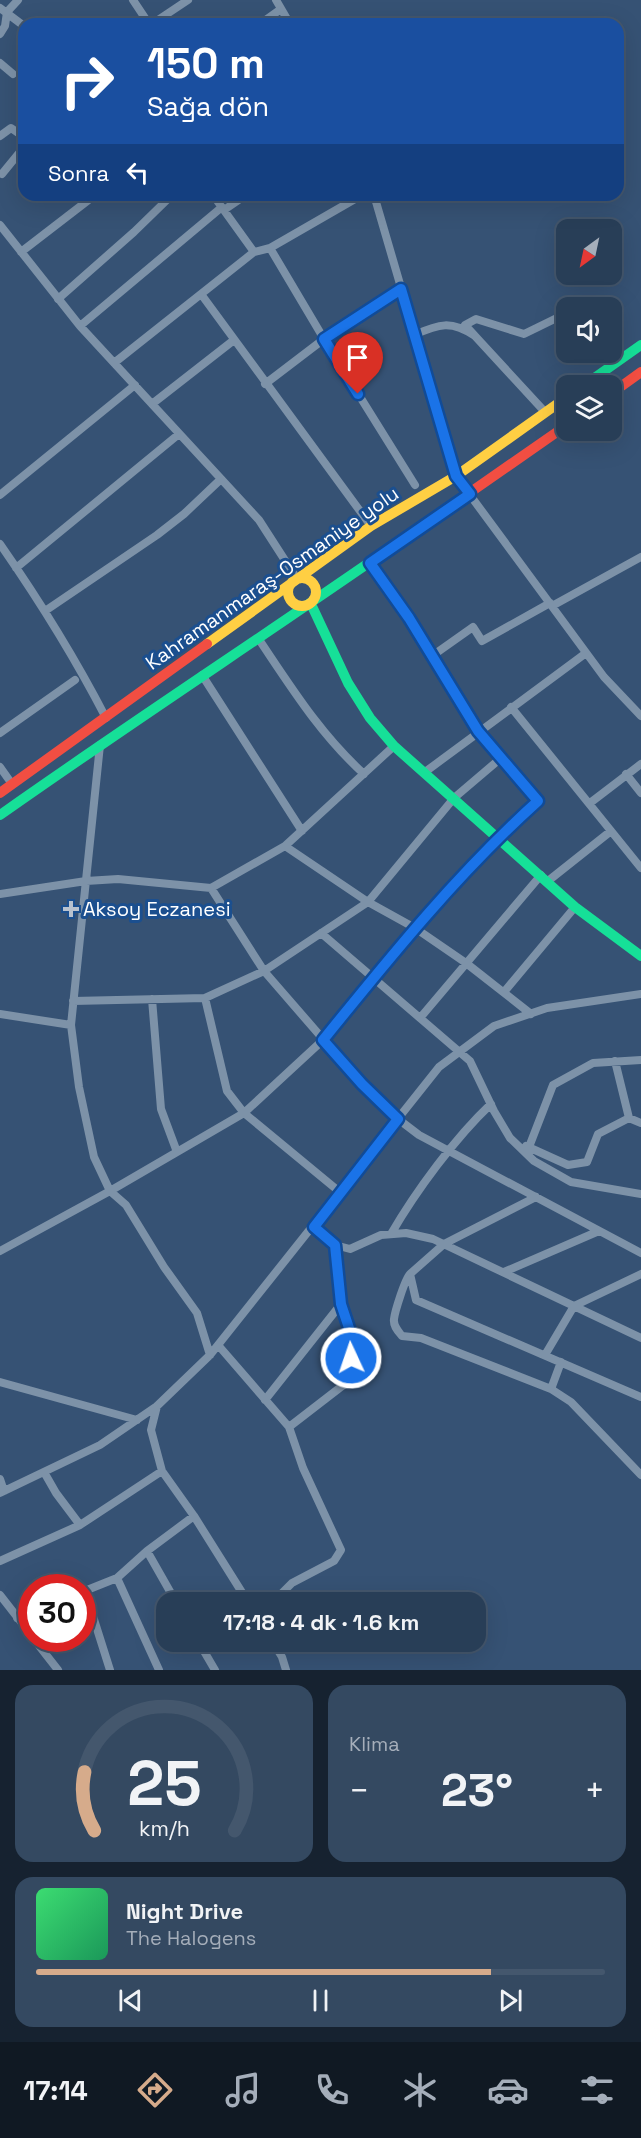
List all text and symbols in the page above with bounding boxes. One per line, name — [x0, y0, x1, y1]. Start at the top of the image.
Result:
text: 150 m — [147, 37, 265, 90]
icon: right — [48, 42, 126, 120]
text: Sağa dön — [147, 89, 269, 124]
icon: left — [121, 156, 154, 189]
text: Sonra — [48, 159, 109, 187]
north arrow — [556, 219, 622, 285]
map controls — [556, 219, 622, 441]
button: sound — [556, 297, 622, 363]
pin — [332, 332, 383, 394]
icon: arrive — [341, 341, 374, 374]
button: layers — [556, 375, 622, 441]
street label: Kahramanmaraş-Osmaniye yolu — [140, 480, 404, 676]
place label: Aksoy Eczanesi — [83, 896, 231, 922]
marker: Aksoy Eczanesi — [64, 902, 78, 916]
position arrow — [319, 1326, 383, 1390]
speed limit sign: 30 — [18, 1574, 96, 1652]
text: 17:18 · 4 dk · 1.6 km — [223, 1608, 419, 1636]
text: Klima — [349, 1731, 400, 1757]
text: 25 — [127, 1744, 201, 1823]
text: 23° — [441, 1762, 513, 1819]
text: − — [349, 1770, 369, 1812]
text: + — [585, 1770, 605, 1812]
text: km/h — [138, 1815, 190, 1842]
text: Night Drive — [126, 1897, 243, 1925]
text: The Halogens — [126, 1925, 256, 1951]
icon: previous — [114, 1984, 147, 2017]
icon: pause — [304, 1984, 337, 2017]
icon: next — [494, 1984, 527, 2017]
icon: directions — [134, 2069, 176, 2111]
icon: music — [222, 2069, 264, 2111]
icon: phone — [311, 2069, 353, 2111]
icon: climate — [399, 2069, 441, 2111]
icon: car — [487, 2069, 529, 2111]
icon: filters — [576, 2069, 618, 2111]
text: 17:14 — [23, 2073, 88, 2108]

